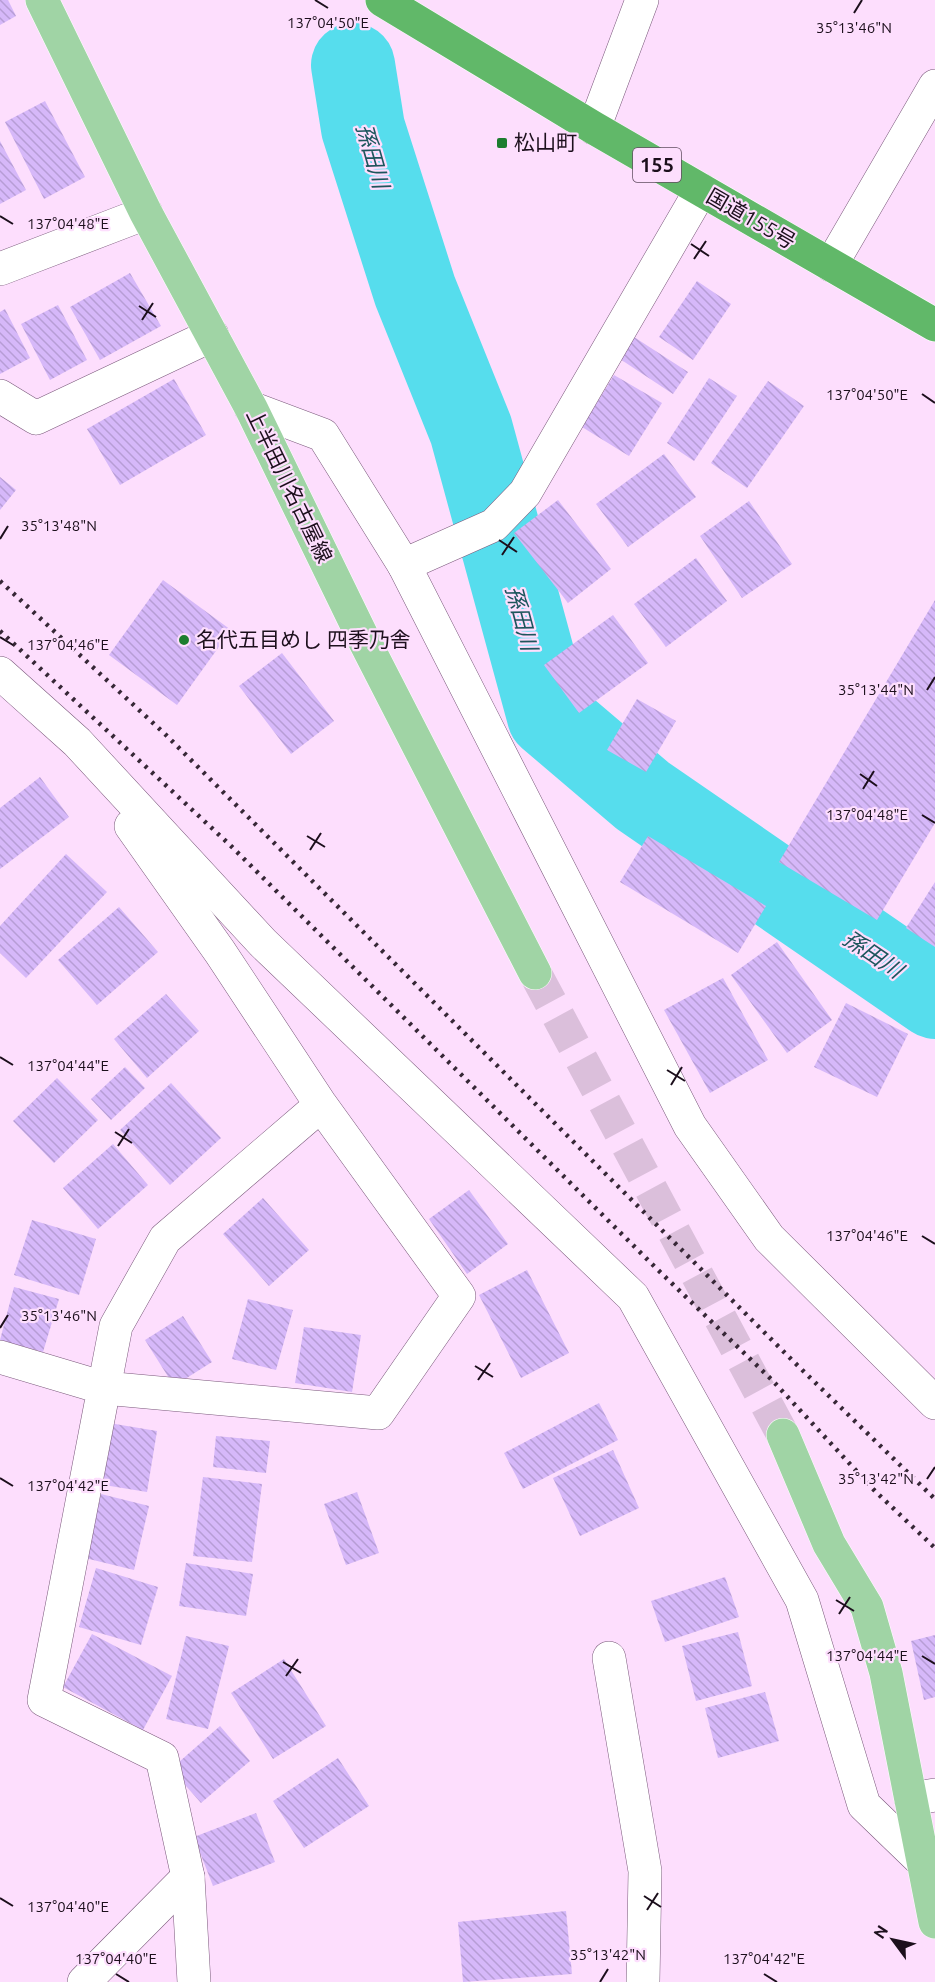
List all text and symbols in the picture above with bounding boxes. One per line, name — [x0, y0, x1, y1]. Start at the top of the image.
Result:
text: 137°04'50"E — [287, 14, 369, 31]
text: 35°13'46"N — [816, 19, 892, 36]
water label: 孫田川 — [352, 121, 395, 193]
place label: 松山町 — [514, 130, 577, 154]
marker: 松山町 — [495, 136, 509, 150]
road number: 155 — [633, 148, 681, 182]
street label: 国道155号 — [703, 183, 800, 253]
text: 137°04'48"E — [27, 215, 109, 232]
text: 137°04'50"E — [826, 386, 908, 403]
street label: 上半田川名古屋線 — [242, 405, 338, 566]
text: 35°13'48"N — [21, 517, 97, 534]
water label: 孫田川 — [502, 583, 544, 655]
place label: 名代五目めし 四季乃舎 — [196, 627, 411, 651]
marker: 名代五目めし 四季乃舎 — [177, 633, 191, 647]
text: 137°04'46"E — [27, 636, 109, 653]
text: 35°13'44"N — [838, 681, 914, 698]
text: 137°04'48"E — [826, 806, 908, 823]
water label: 孫田川 — [839, 925, 909, 984]
text: 137°04'44"E — [27, 1057, 109, 1074]
text: 137°04'46"E — [826, 1227, 908, 1244]
text: 35°13'46"N — [21, 1307, 97, 1324]
text: 35°13'42"N — [838, 1470, 914, 1487]
text: 137°04'42"E — [27, 1477, 109, 1494]
text: 137°04'44"E — [826, 1647, 908, 1664]
text: 137°04'40"E — [27, 1898, 109, 1915]
north arrow — [863, 1910, 923, 1970]
text: N — [870, 1922, 891, 1942]
text: 35°13'42"N — [570, 1946, 646, 1963]
text: 137°04'40"E — [75, 1950, 157, 1967]
text: 137°04'42"E — [723, 1950, 805, 1967]

